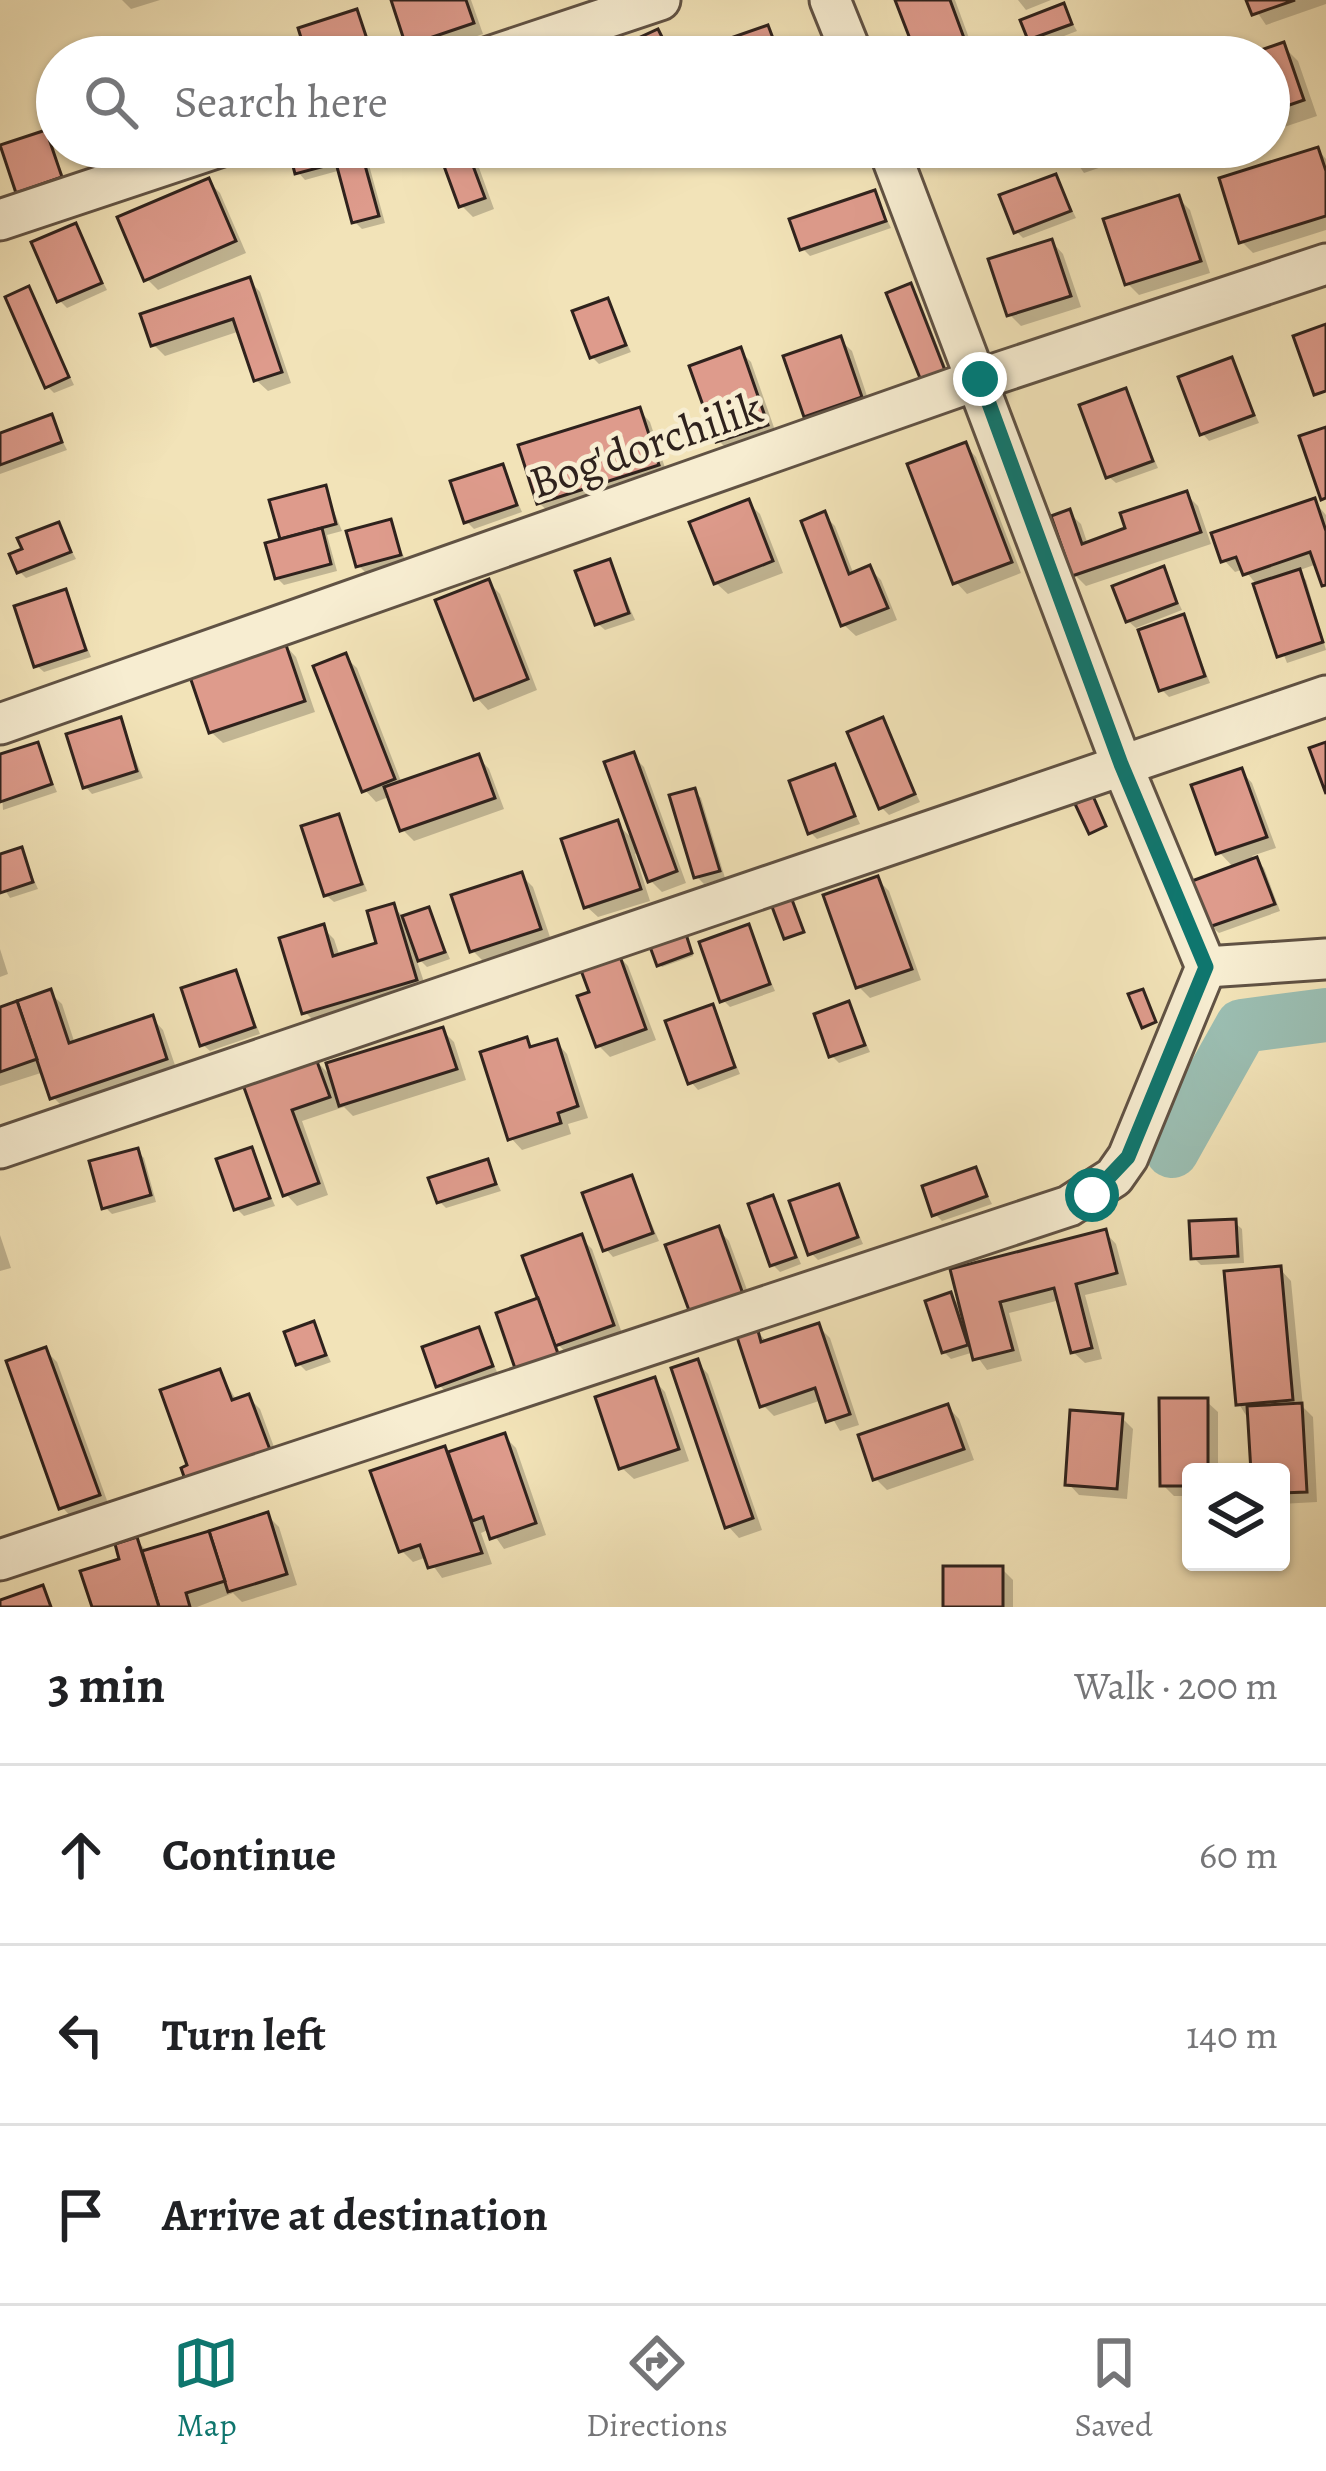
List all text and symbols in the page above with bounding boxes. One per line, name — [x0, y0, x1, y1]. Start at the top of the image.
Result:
search box — [36, 36, 1290, 168]
icon: search — [78, 69, 144, 135]
text: Search here — [174, 71, 388, 133]
route end — [953, 352, 1007, 406]
street label: Bog'dorchilik — [521, 376, 771, 514]
route start — [1065, 1168, 1119, 1222]
map controls — [1182, 1463, 1290, 1571]
button: layers — [1182, 1463, 1290, 1571]
text: 3 min — [48, 1650, 165, 1720]
text: Walk · 200 m — [1074, 1659, 1278, 1712]
icon: ahead — [48, 1822, 114, 1888]
text: Continue — [162, 1824, 336, 1886]
text: 60 m — [1199, 1828, 1278, 1881]
icon: left — [48, 2002, 114, 2068]
text: Turn left — [162, 2004, 326, 2066]
text: 140 m — [1186, 2008, 1278, 2061]
icon: arrive — [48, 2182, 114, 2248]
text: Arrive at destination — [162, 2184, 548, 2246]
tab: Map — [173, 2330, 239, 2447]
tab: Directions — [586, 2330, 728, 2447]
tab: Saved — [1074, 2330, 1153, 2447]

